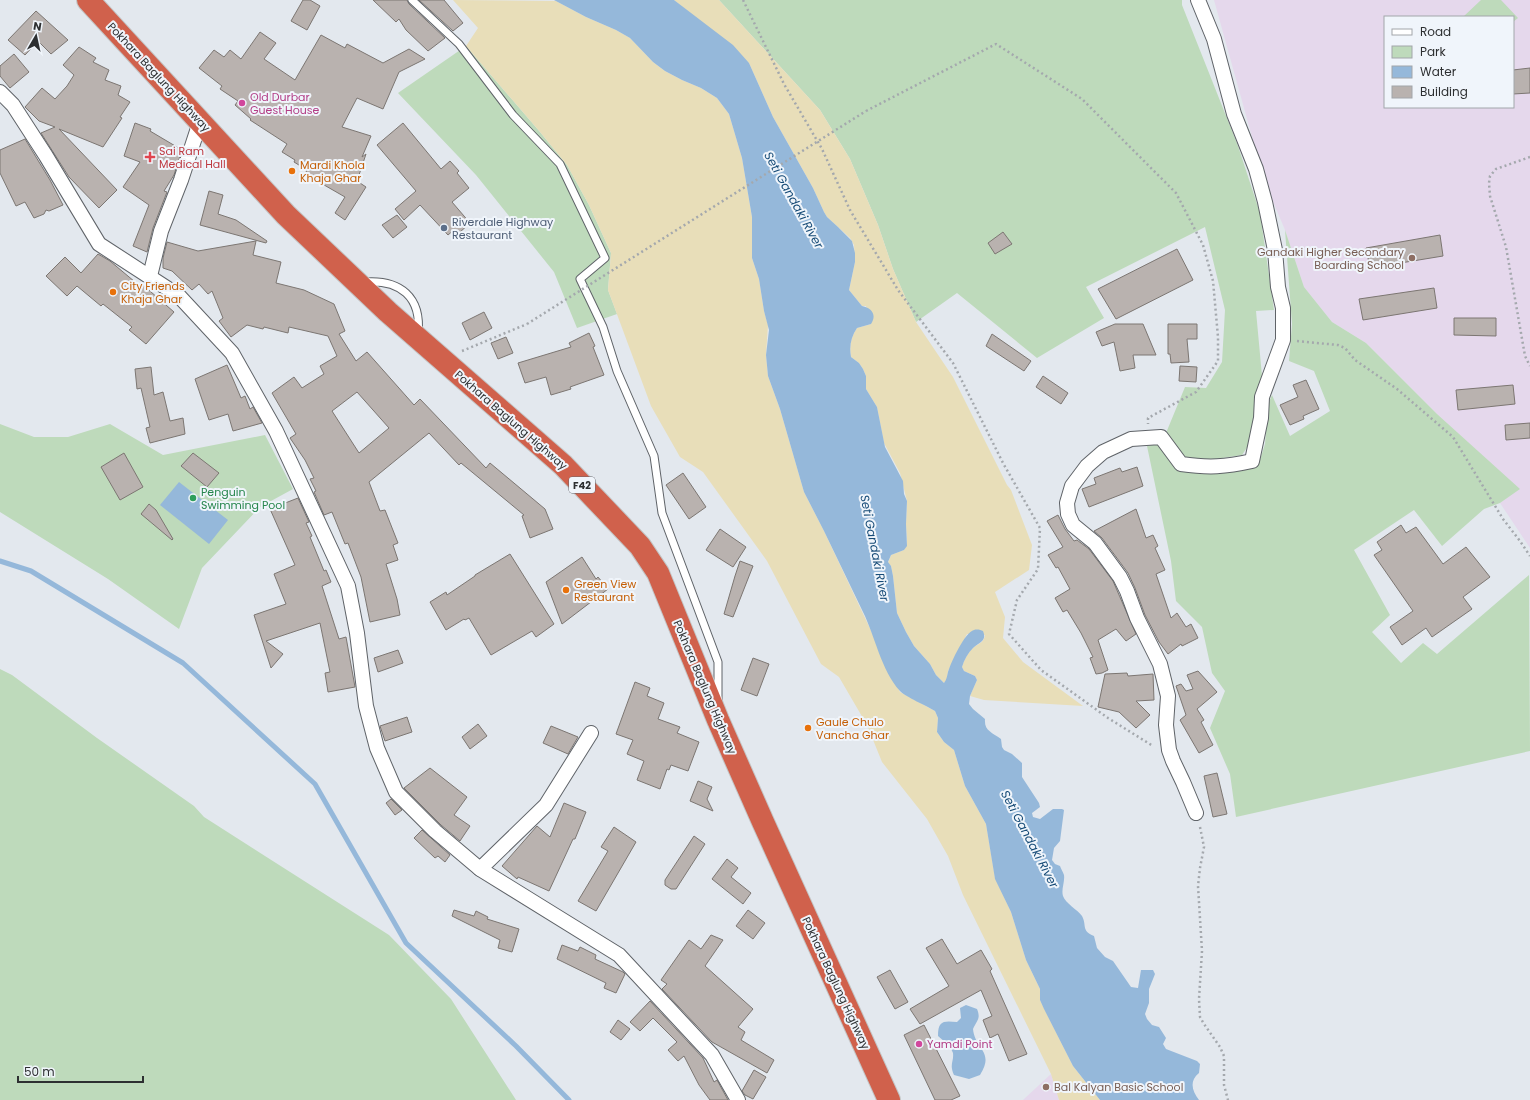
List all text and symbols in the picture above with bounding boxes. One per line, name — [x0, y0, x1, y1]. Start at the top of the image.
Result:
north arrow — [16, 16, 56, 56]
legend — [1384, 16, 1514, 108]
text: N — [32, 18, 43, 35]
street label: Pokhara Baglung Highway — [104, 19, 215, 136]
text: Road — [1420, 23, 1451, 40]
text: Park — [1420, 43, 1447, 60]
text: Water — [1420, 63, 1457, 80]
text: Building — [1420, 83, 1468, 100]
place label: Old Durbar Guest House — [250, 89, 320, 118]
marker: Old Durbar Guest House — [237, 98, 247, 108]
place label: Sai Ram Medical Hall — [159, 143, 226, 172]
water label: Seti Gandaki River — [760, 149, 828, 252]
marker: Sai Ram Medical Hall — [144, 151, 156, 163]
place label: Mardi Khola Khaja Ghar — [300, 157, 365, 186]
marker: Mardi Khola Khaja Ghar — [287, 166, 297, 176]
place label: Riverdale Highway Restaurant — [452, 214, 554, 243]
marker: Riverdale Highway Restaurant — [439, 223, 449, 233]
place label: Gandaki Higher Secondary Boarding School — [1257, 244, 1405, 273]
marker: Gandaki Higher Secondary Boarding School — [1407, 253, 1417, 263]
place label: City Friends Khaja Ghar — [121, 278, 185, 307]
marker: City Friends Khaja Ghar — [108, 287, 118, 297]
street label: Pokhara Baglung Highway — [451, 367, 571, 474]
road number: F42 — [569, 477, 595, 493]
place label: Penguin Swimming Pool — [201, 484, 285, 513]
marker: Penguin Swimming Pool — [188, 493, 198, 503]
water label: Seti Gandaki River — [856, 493, 894, 603]
place label: Green View Restaurant — [574, 576, 636, 605]
marker: Green View Restaurant — [561, 585, 571, 595]
street label: Pokhara Baglung Highway — [669, 617, 741, 757]
place label: Gaule Chulo Vancha Ghar — [816, 714, 889, 743]
marker: Gaule Chulo Vancha Ghar — [803, 723, 813, 733]
water label: Seti Gandaki River — [997, 787, 1063, 891]
street label: Pokhara Baglung Highway — [798, 914, 874, 1052]
place label: Yamdi Point — [927, 1036, 992, 1052]
marker: Yamdi Point — [914, 1039, 924, 1049]
scale bar — [18, 1058, 143, 1084]
text: 50 m — [24, 1063, 55, 1080]
place label: Bal Kalyan Basic School — [1054, 1079, 1183, 1095]
marker: Bal Kalyan Basic School — [1041, 1082, 1051, 1092]

